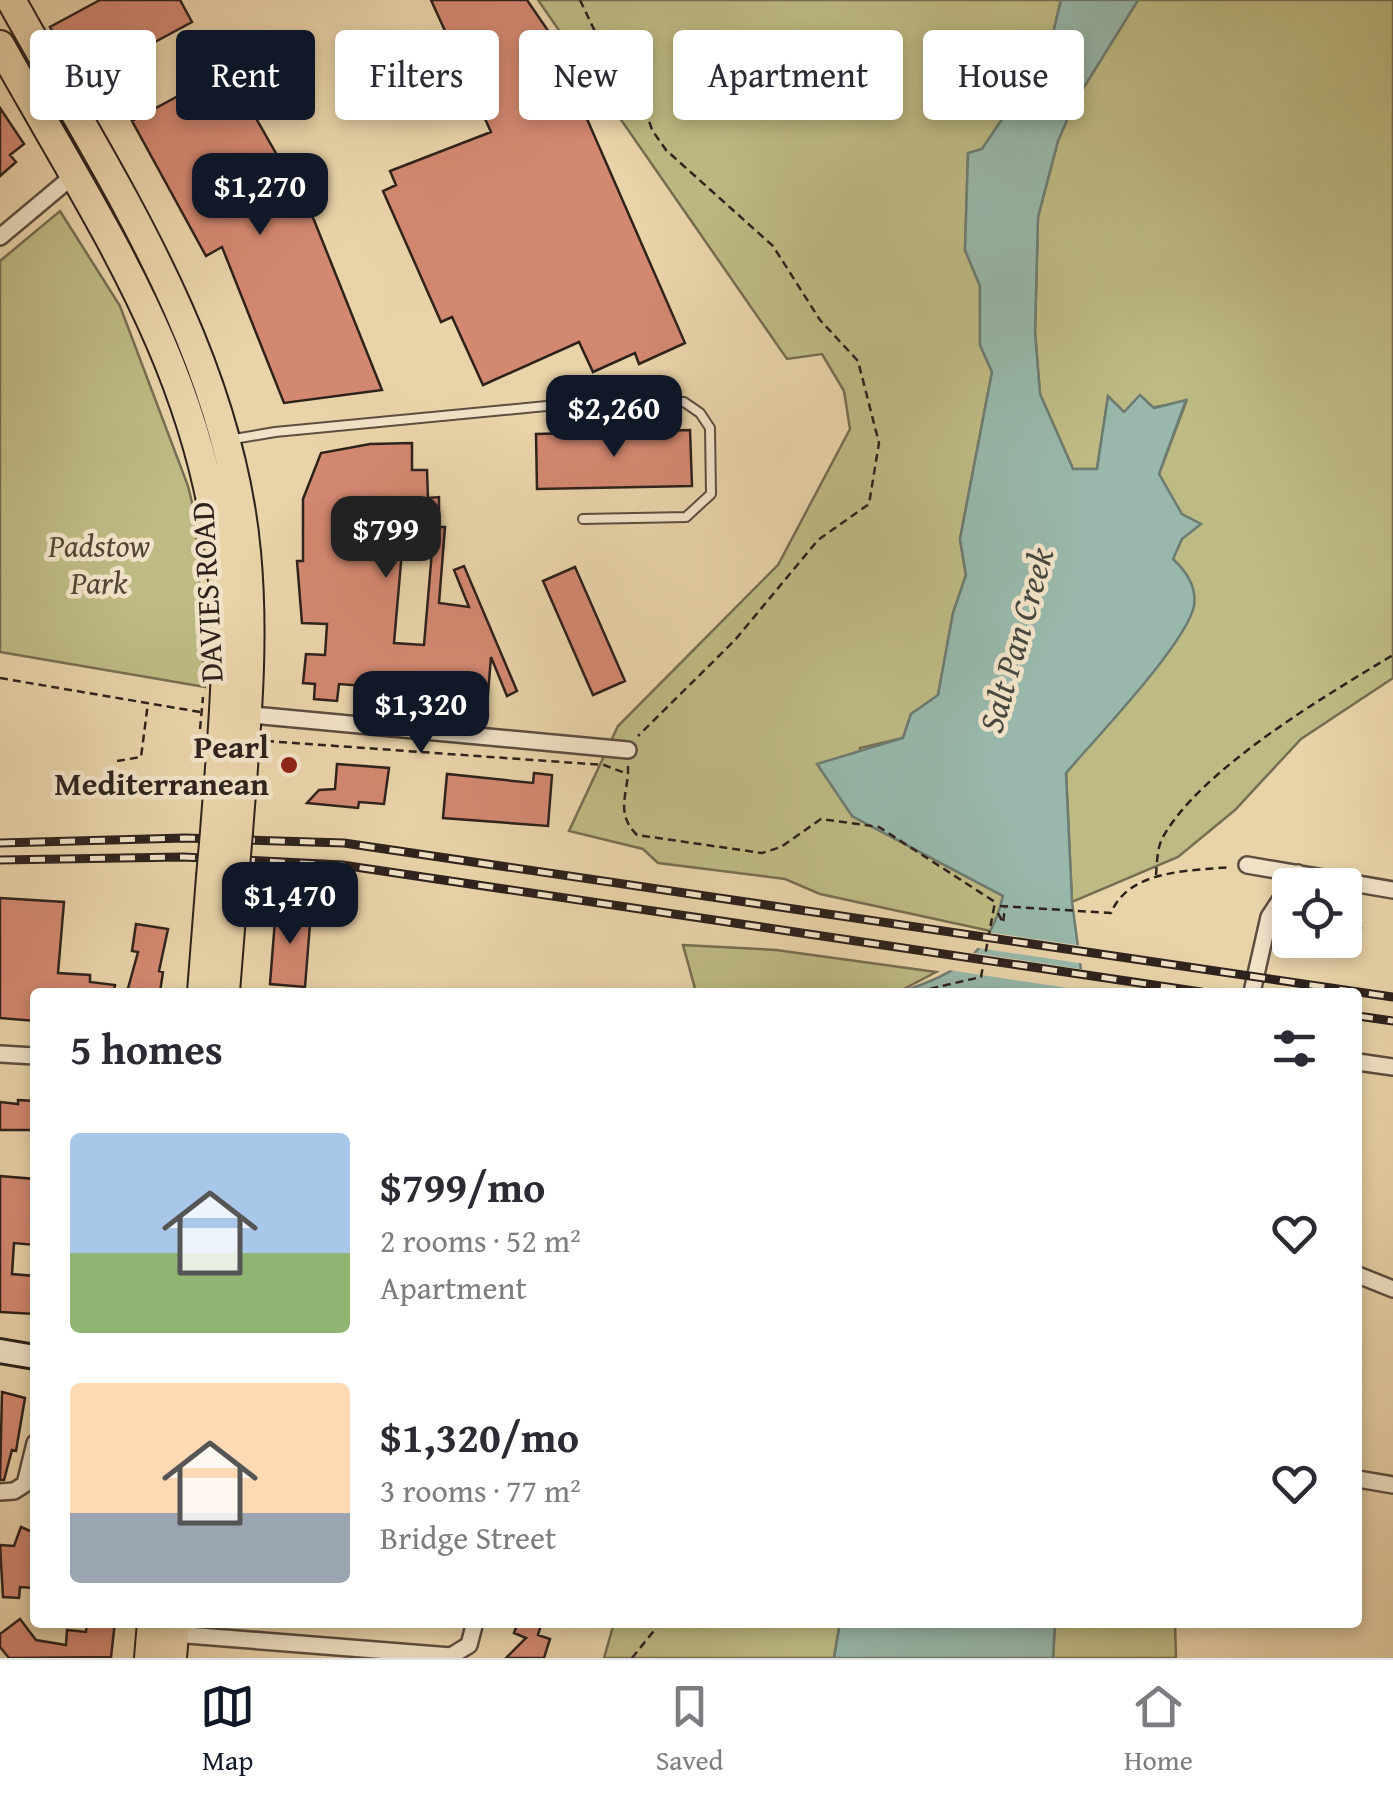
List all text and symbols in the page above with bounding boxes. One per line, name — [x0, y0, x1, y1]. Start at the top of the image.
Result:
chip: Buy — [30, 30, 156, 120]
chip: Rent — [176, 30, 315, 120]
chip: Filters — [335, 30, 499, 120]
chip: New — [519, 30, 653, 120]
chip: Apartment — [673, 30, 903, 120]
chip: House — [923, 30, 1084, 120]
pin: $1,270 — [179, 153, 341, 238]
text: $1,270 — [214, 162, 306, 209]
pin: $2,260 — [533, 375, 695, 460]
text: $2,260 — [568, 384, 660, 431]
pin: $799 — [327, 496, 445, 581]
street label: DAVIES ROAD — [178, 500, 235, 684]
text: $799 — [353, 505, 419, 552]
park label: Padstow Park — [47, 522, 150, 606]
water label: Salt Pan Creek — [965, 540, 1067, 738]
pin: $1,320 — [340, 671, 502, 756]
text: $1,320 — [375, 680, 467, 727]
place label: Pearl Mediterranean — [54, 723, 269, 807]
marker: Pearl Mediterranean — [278, 754, 300, 776]
pin: $1,470 — [209, 862, 371, 947]
map controls — [1272, 868, 1362, 958]
button: locate — [1272, 868, 1362, 958]
text: $1,470 — [244, 871, 336, 918]
text: 5 homes — [70, 1018, 223, 1079]
icon: filters — [1267, 1021, 1322, 1076]
text: $799/mo — [380, 1156, 545, 1217]
icon: home — [150, 1173, 270, 1293]
icon: heart — [1267, 1206, 1322, 1261]
text: 2 rooms · 52 m² — [380, 1217, 581, 1264]
text: Apartment — [380, 1264, 527, 1311]
text: $1,320/mo — [380, 1406, 579, 1467]
icon: home — [150, 1423, 270, 1543]
icon: heart — [1267, 1456, 1322, 1511]
text: 3 rooms · 77 m² — [380, 1467, 581, 1514]
text: Bridge Street — [380, 1514, 556, 1561]
tab: Map — [200, 1679, 255, 1780]
tab: Saved — [656, 1679, 723, 1780]
tab: Home — [1124, 1679, 1193, 1780]

